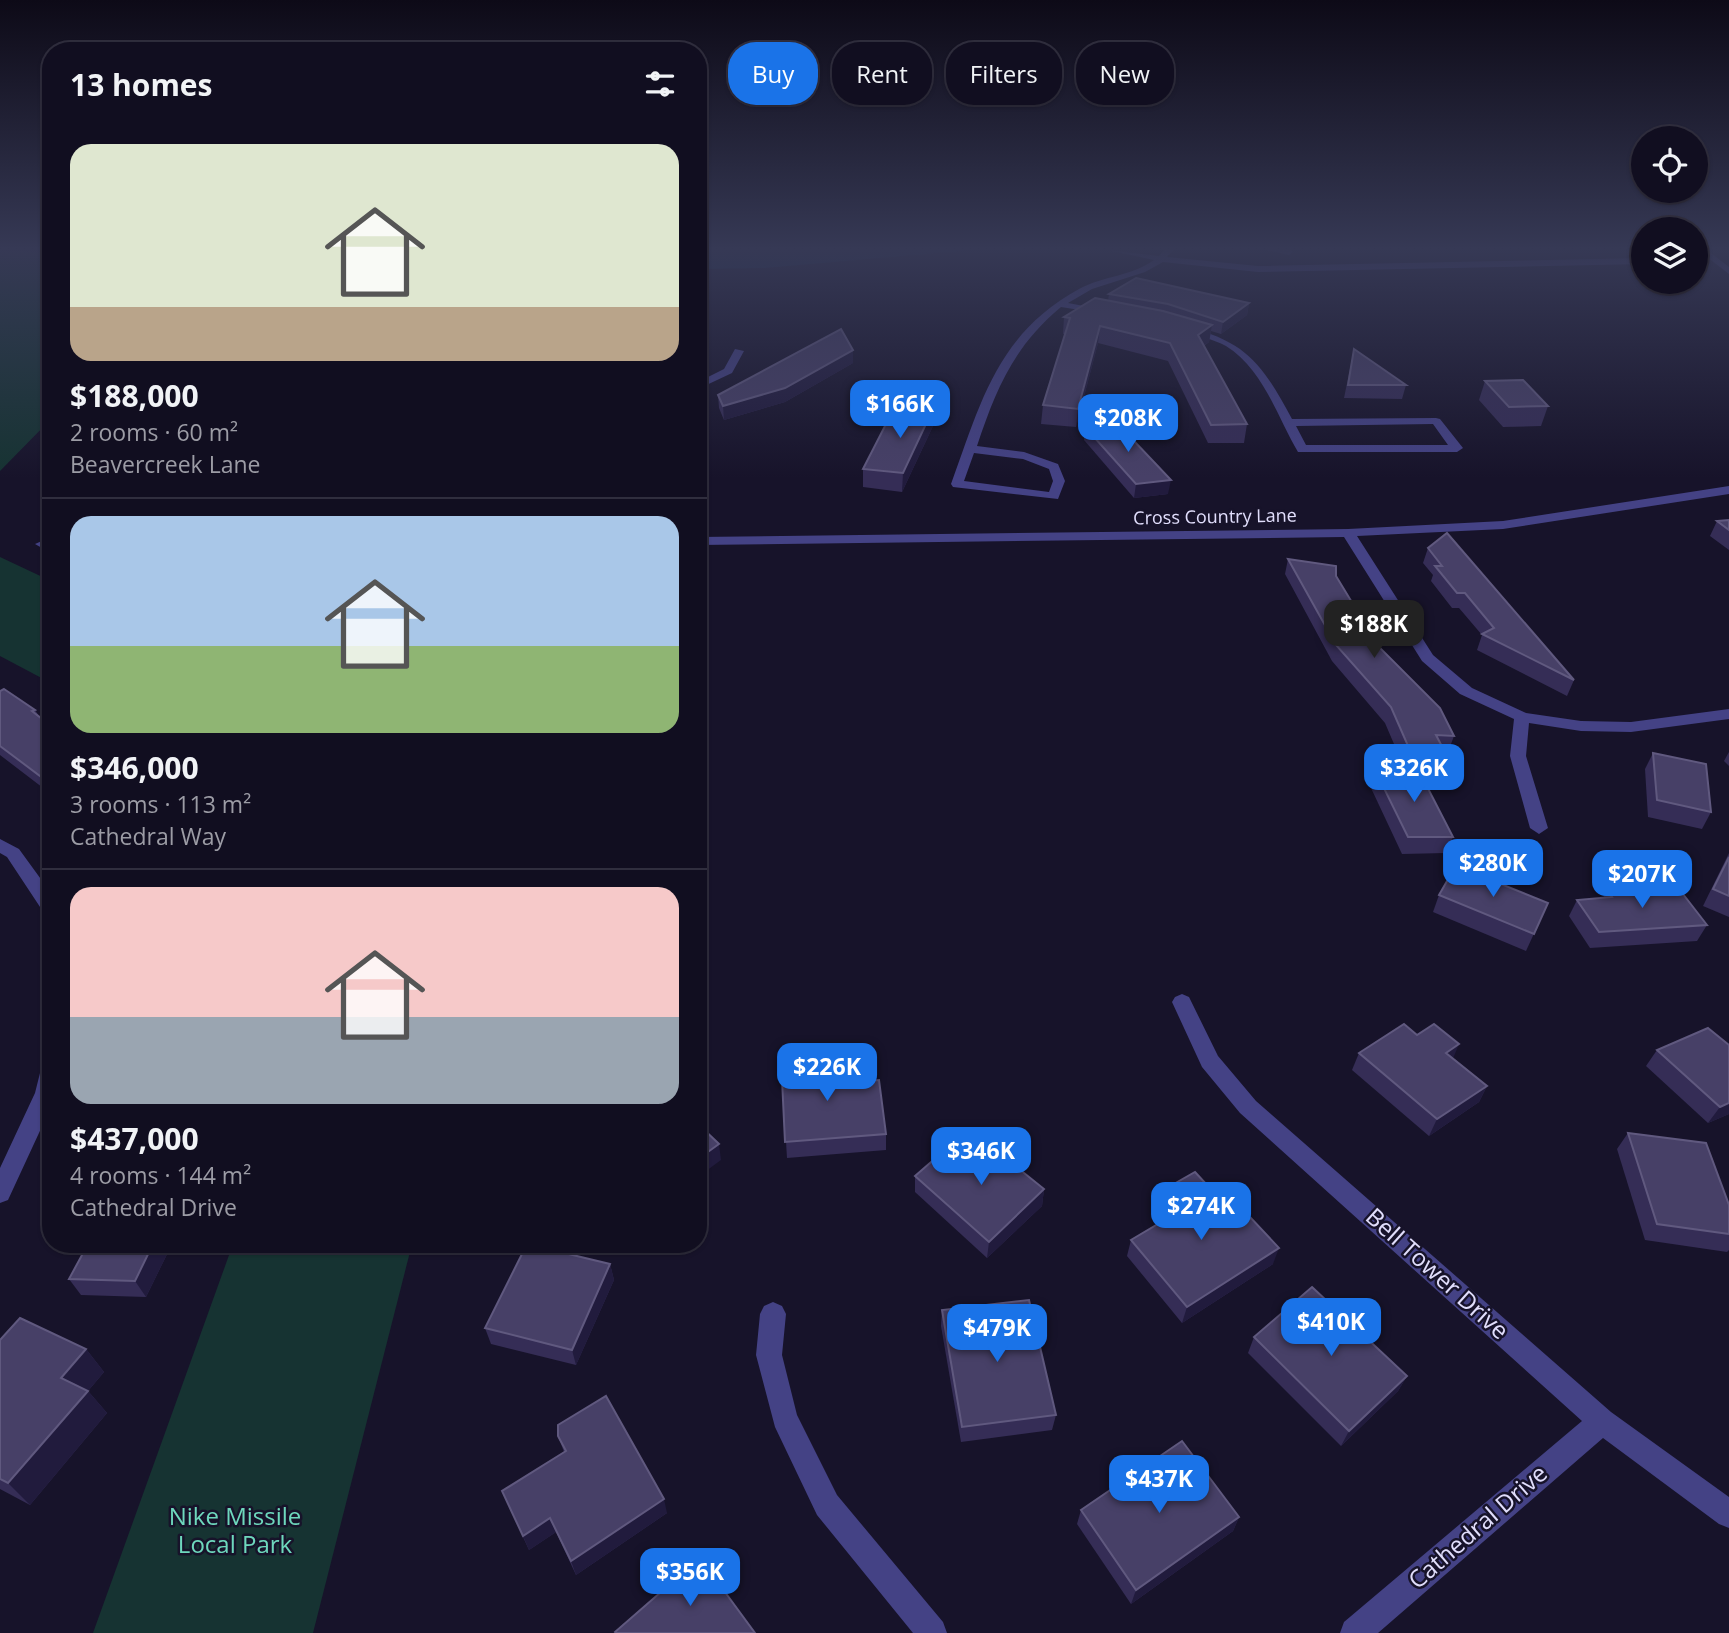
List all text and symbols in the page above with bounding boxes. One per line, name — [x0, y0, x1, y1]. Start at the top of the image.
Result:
chip: Buy — [728, 42, 818, 105]
chip: Rent — [832, 42, 932, 105]
chip: Filters — [946, 42, 1062, 105]
chip: New — [1076, 42, 1174, 105]
text: 13 homes — [70, 64, 213, 105]
icon: filters — [641, 65, 679, 103]
map controls — [1631, 126, 1708, 294]
button: locate — [1631, 126, 1708, 203]
icon: home — [312, 189, 438, 315]
button: layers — [1631, 217, 1708, 294]
text: $188,000 — [70, 375, 199, 416]
pin: $166K — [851, 380, 949, 440]
text: $166K — [866, 387, 934, 419]
pin: $208K — [1079, 394, 1177, 454]
text: $208K — [1094, 401, 1162, 433]
text: 2 rooms · 60 m² — [70, 416, 238, 448]
text: Beavercreek Lane — [70, 448, 260, 480]
street label: Cross Country Lane — [1133, 503, 1297, 529]
icon: home — [312, 561, 438, 687]
pin: $188K — [1325, 600, 1423, 660]
text: $188K — [1340, 607, 1408, 639]
pin: $326K — [1365, 744, 1463, 804]
text: $346,000 — [70, 747, 199, 788]
text: $326K — [1380, 751, 1448, 783]
text: 3 rooms · 113 m² — [70, 788, 251, 820]
text: Cathedral Way — [70, 820, 226, 852]
pin: $280K — [1444, 839, 1542, 899]
text: $280K — [1459, 846, 1527, 878]
pin: $207K — [1593, 850, 1691, 910]
text: $207K — [1608, 857, 1676, 889]
icon: home — [312, 932, 438, 1058]
pin: $226K — [778, 1044, 876, 1103]
text: $226K — [793, 1050, 861, 1082]
text: $437,000 — [70, 1118, 199, 1159]
pin: $346K — [932, 1128, 1030, 1187]
text: $346K — [947, 1134, 1015, 1166]
text: 4 rooms · 144 m² — [70, 1159, 251, 1191]
pin: $274K — [1152, 1182, 1250, 1242]
text: $274K — [1167, 1189, 1235, 1221]
text: Cathedral Drive — [70, 1191, 237, 1223]
street label: Bell Tower Drive — [1359, 1200, 1517, 1346]
pin: $410K — [1282, 1298, 1380, 1358]
pin: $479K — [948, 1304, 1046, 1364]
text: $410K — [1297, 1305, 1365, 1337]
text: $479K — [963, 1311, 1031, 1343]
pin: $437K — [1110, 1456, 1208, 1515]
street label: Cathedral Drive — [1401, 1456, 1554, 1595]
text: $437K — [1125, 1462, 1193, 1494]
park label: Nike Missile Local Park — [169, 1499, 301, 1560]
pin: $356K — [641, 1548, 739, 1608]
text: $356K — [656, 1555, 724, 1587]

